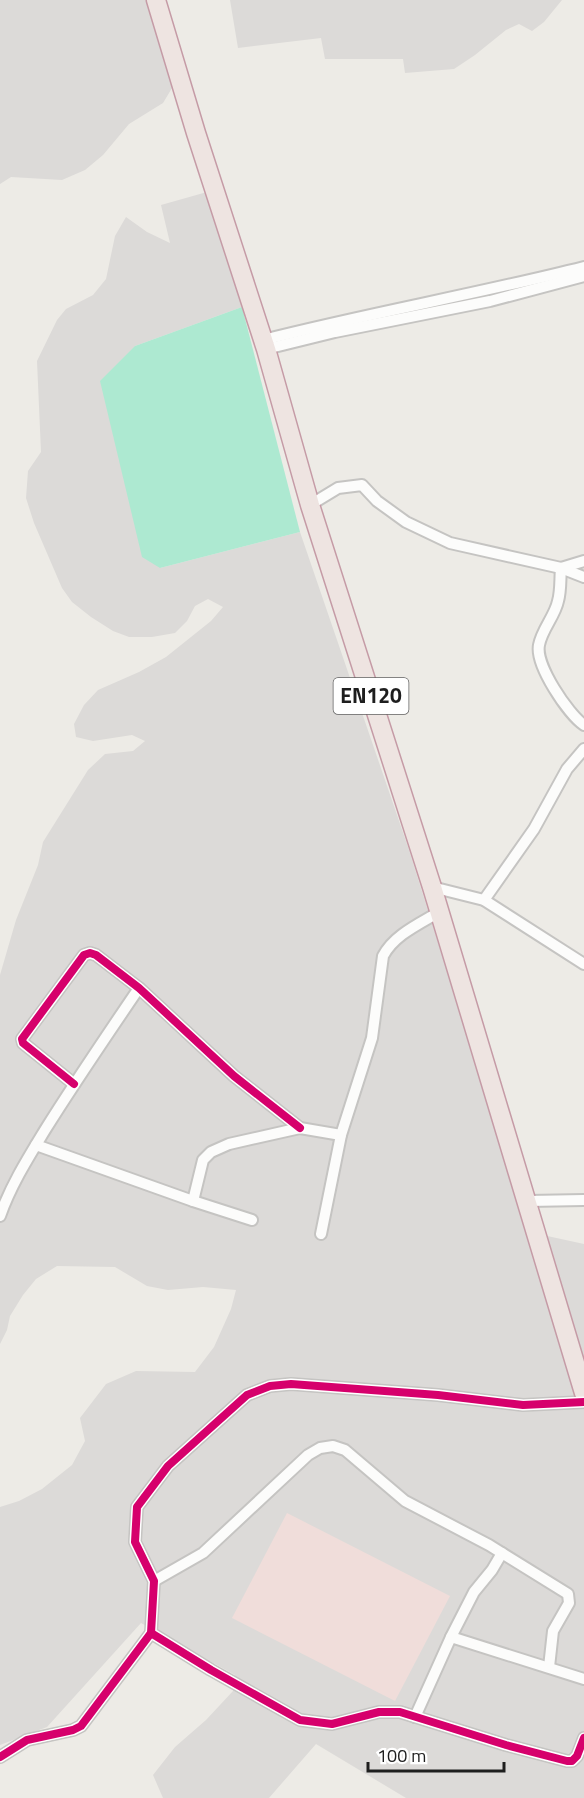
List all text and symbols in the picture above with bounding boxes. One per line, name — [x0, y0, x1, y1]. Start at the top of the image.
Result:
road number: EN120 — [334, 678, 409, 714]
scale bar — [368, 1735, 504, 1773]
text: 100 m — [377, 1742, 426, 1769]

